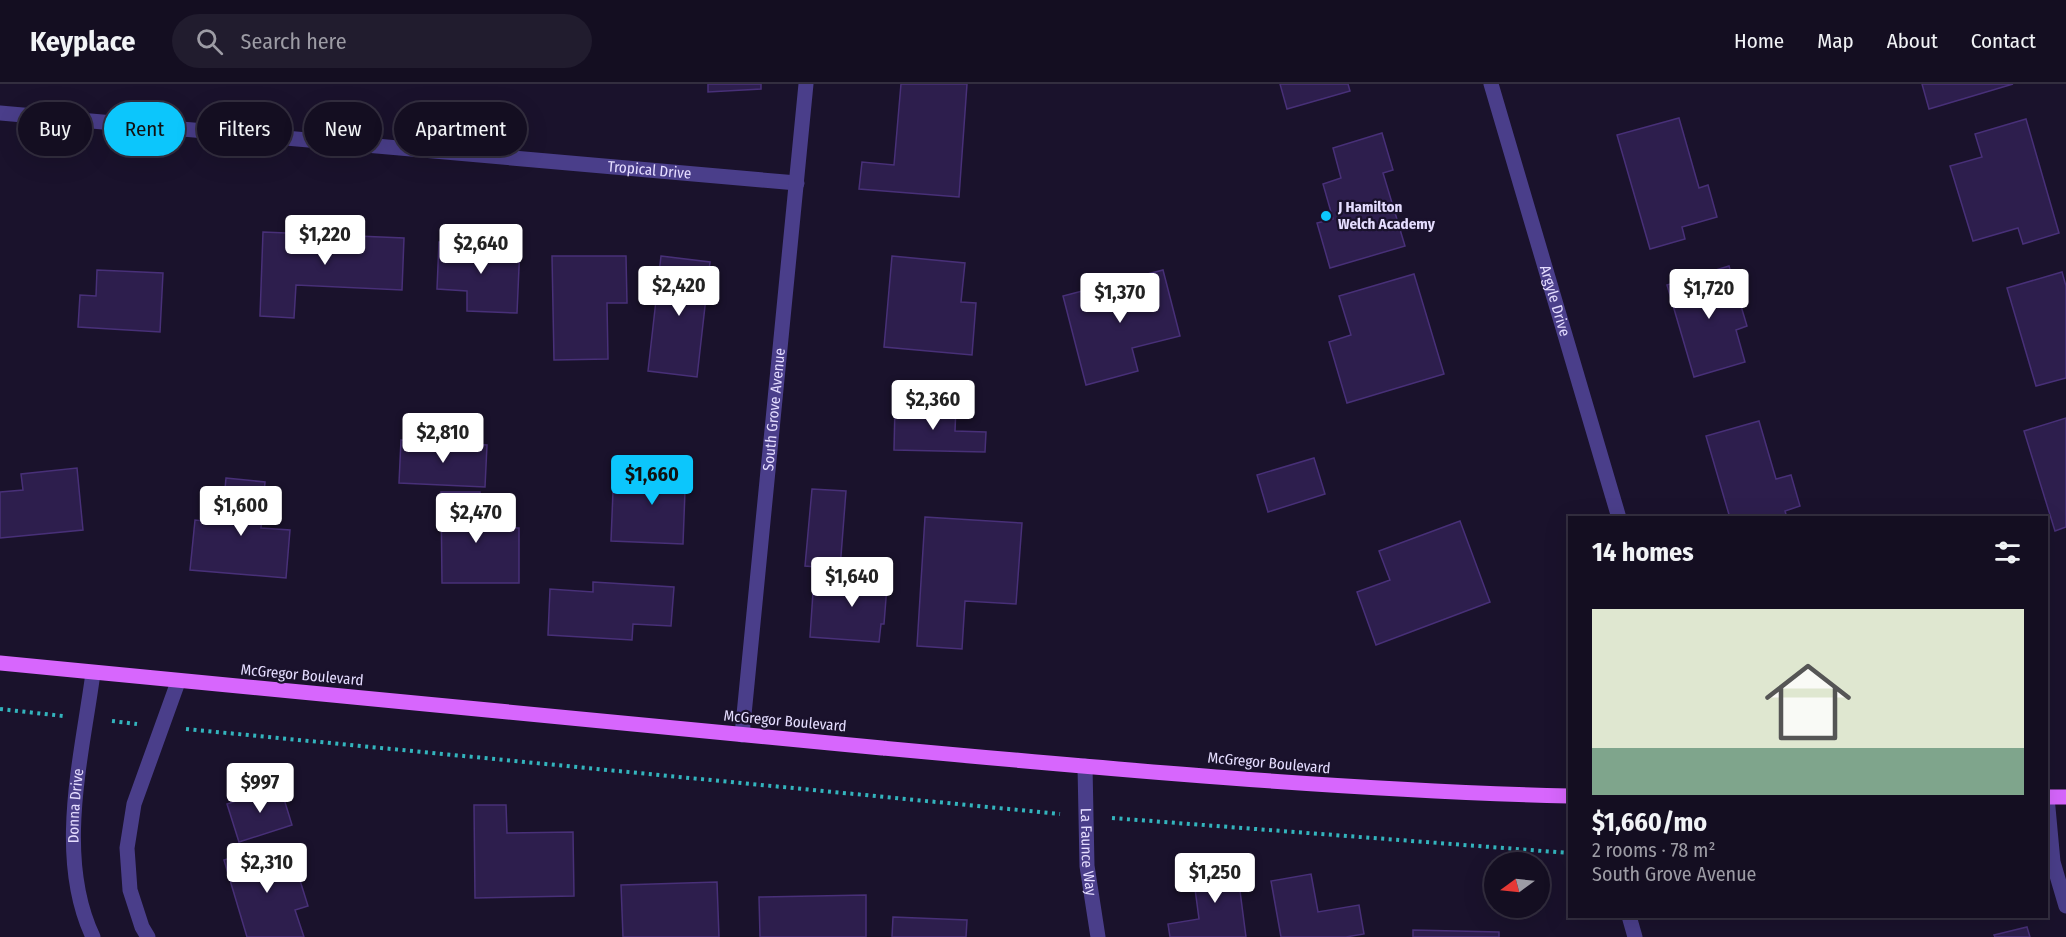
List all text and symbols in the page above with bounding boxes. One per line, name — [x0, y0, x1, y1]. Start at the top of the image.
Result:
search box — [172, 14, 592, 68]
text: Keyplace — [30, 25, 136, 58]
icon: search — [193, 25, 226, 58]
text: Search here — [241, 28, 347, 55]
text: Home — [1734, 28, 1784, 54]
text: Map — [1817, 28, 1854, 54]
text: About — [1887, 28, 1938, 54]
text: Contact — [1971, 28, 2036, 54]
chip: Buy — [18, 102, 92, 156]
chip: Rent — [104, 102, 185, 156]
chip: Filters — [197, 102, 292, 156]
chip: New — [304, 102, 382, 156]
chip: Apartment — [394, 102, 527, 156]
street label: Tropical Drive — [607, 157, 692, 183]
place label: J Hamilton Welch Academy — [1337, 198, 1436, 233]
marker: J Hamilton Welch Academy — [1319, 209, 1333, 223]
pin: $1,220 — [276, 215, 374, 266]
text: $1,220 — [299, 222, 351, 246]
pin: $2,640 — [432, 224, 530, 275]
text: $2,640 — [454, 231, 509, 255]
street label: Argyle Drive — [1536, 263, 1574, 338]
pin: $2,420 — [630, 266, 728, 317]
pin: $1,720 — [1660, 269, 1758, 320]
text: $2,420 — [652, 273, 706, 297]
pin: $1,370 — [1071, 273, 1169, 324]
text: $1,720 — [1684, 276, 1734, 300]
text: $1,370 — [1094, 280, 1146, 304]
street label: South Grove Avenue — [759, 347, 789, 472]
pin: $2,360 — [884, 380, 982, 431]
text: $2,360 — [906, 387, 960, 411]
pin: $2,810 — [394, 413, 492, 464]
text: $2,810 — [416, 420, 470, 444]
pin: $1,660 — [603, 455, 701, 506]
text: $1,660 — [625, 462, 679, 486]
pin: $1,600 — [192, 486, 290, 537]
text: $1,600 — [214, 493, 268, 517]
pin: $2,470 — [427, 493, 525, 544]
text: $2,470 — [450, 500, 502, 524]
icon: filters — [1991, 536, 2024, 569]
text: 14 homes — [1592, 537, 1694, 568]
pin: $1,640 — [803, 557, 901, 608]
text: $1,640 — [825, 564, 879, 588]
icon: home — [1754, 648, 1862, 756]
street label: McGregor Boulevard — [240, 661, 364, 689]
street label: McGregor Boulevard — [723, 707, 847, 735]
street label: McGregor Boulevard — [1207, 749, 1331, 777]
pin: $997 — [224, 763, 296, 814]
street label: Donna Drive — [64, 767, 88, 843]
text: $997 — [241, 770, 279, 794]
text: $1,660/mo — [1592, 807, 1707, 838]
street label: La Faunce Way — [1077, 808, 1101, 897]
text: 2 rooms · 78 m² — [1592, 838, 1715, 862]
pin: $2,310 — [218, 843, 316, 894]
text: $2,310 — [241, 850, 293, 874]
north arrow — [1484, 852, 1550, 918]
map controls — [1484, 852, 1550, 918]
pin: $1,250 — [1166, 853, 1264, 904]
text: $1,250 — [1189, 860, 1241, 884]
text: South Grove Avenue — [1592, 862, 1757, 886]

